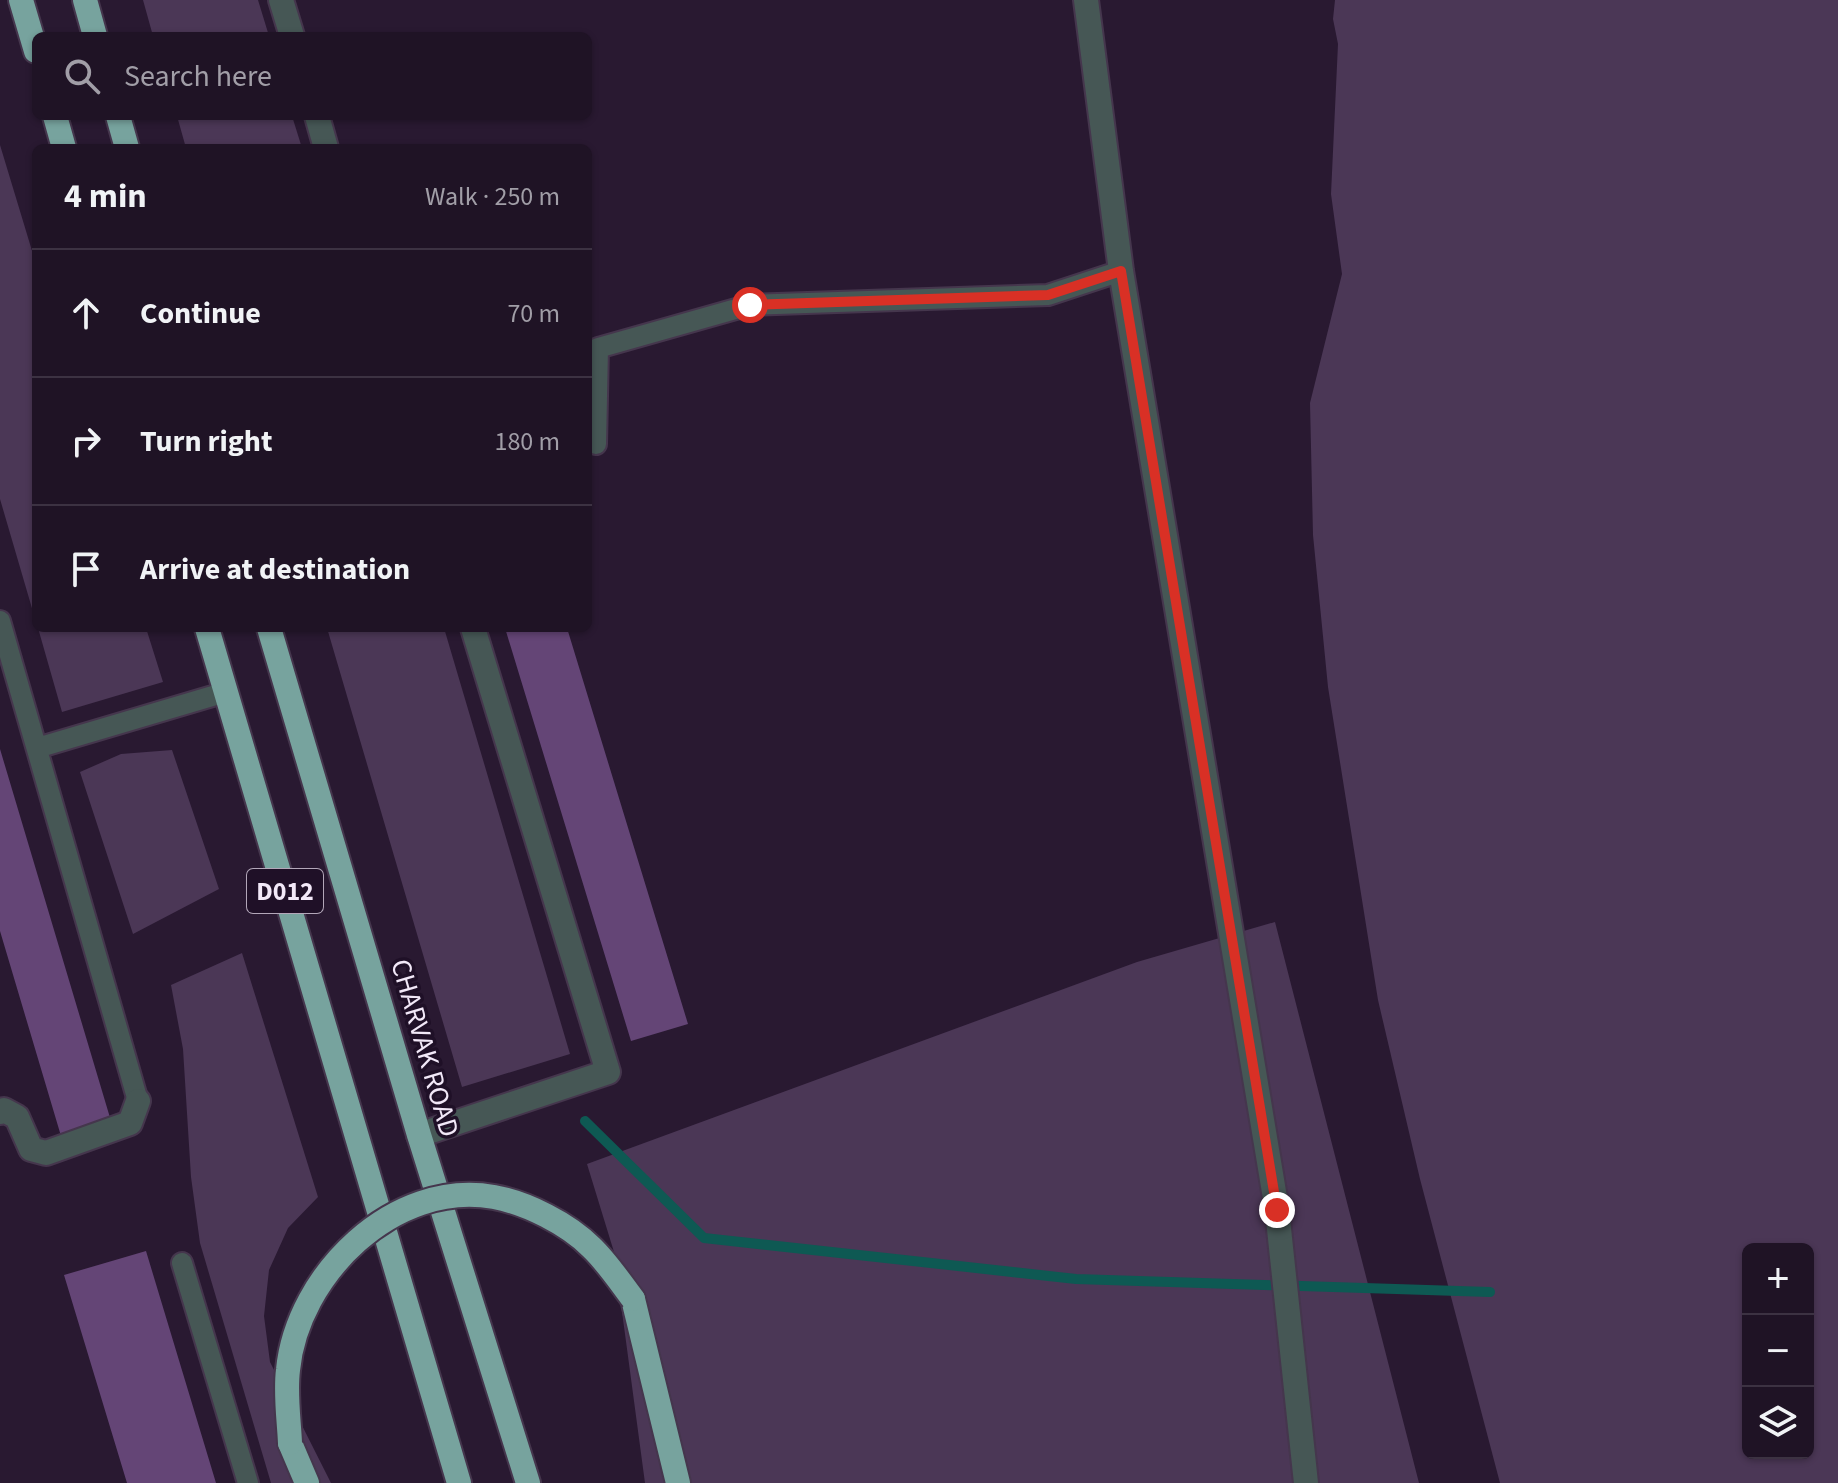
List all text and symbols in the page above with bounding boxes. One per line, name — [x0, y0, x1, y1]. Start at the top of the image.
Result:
search box — [32, 32, 592, 120]
icon: search — [60, 54, 104, 98]
text: Search here — [124, 55, 272, 98]
text: 4 min — [64, 172, 147, 221]
text: Walk · 250 m — [425, 178, 560, 215]
route start — [732, 287, 768, 323]
icon: ahead — [64, 291, 108, 335]
text: Continue — [140, 292, 261, 335]
text: 70 m — [507, 295, 560, 332]
icon: right — [64, 419, 108, 463]
text: Turn right — [140, 420, 272, 463]
text: 180 m — [494, 423, 560, 460]
icon: arrive — [64, 547, 108, 591]
text: Arrive at destination — [140, 548, 410, 591]
road number: D012 — [247, 869, 323, 913]
street label: CHARVAK ROAD — [381, 954, 469, 1142]
route end — [1259, 1192, 1295, 1228]
map controls — [1742, 1243, 1814, 1459]
button: + — [1742, 1243, 1814, 1315]
button: − — [1742, 1315, 1814, 1387]
button: layers — [1742, 1387, 1814, 1459]

